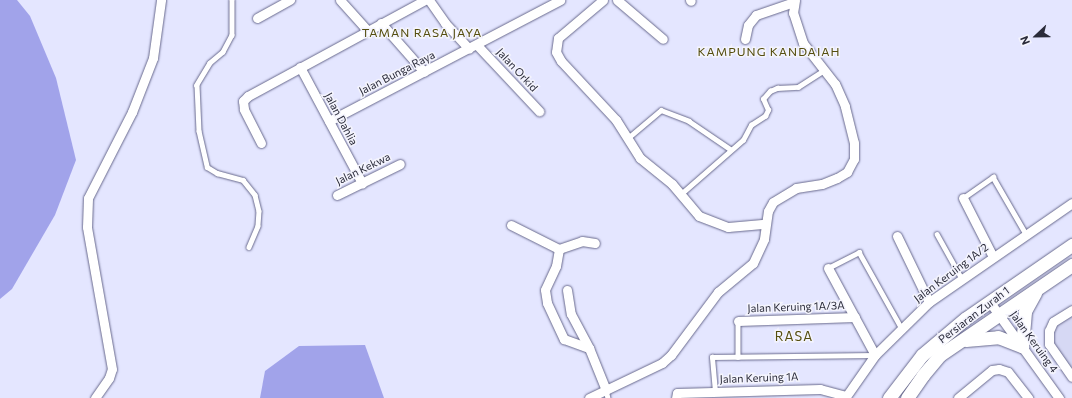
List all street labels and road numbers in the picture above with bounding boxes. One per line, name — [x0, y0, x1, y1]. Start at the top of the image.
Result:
street label: Jalan Orkid — [494, 46, 540, 94]
street label: Jalan Bunga Raya — [357, 48, 437, 98]
street label: Jalan Dahlia — [322, 91, 360, 147]
street label: Jalan Kekwa — [334, 150, 392, 188]
street label: Jalan Keruing 1A/2 — [911, 241, 991, 305]
street label: Persiaran Zurah 1 — [936, 284, 1012, 346]
street label: Jalan Keruing 1A/3A — [747, 299, 845, 315]
street label: Jalan Keruing 4 — [1007, 309, 1061, 375]
street label: Jalan Keruing 1A — [719, 370, 799, 386]

